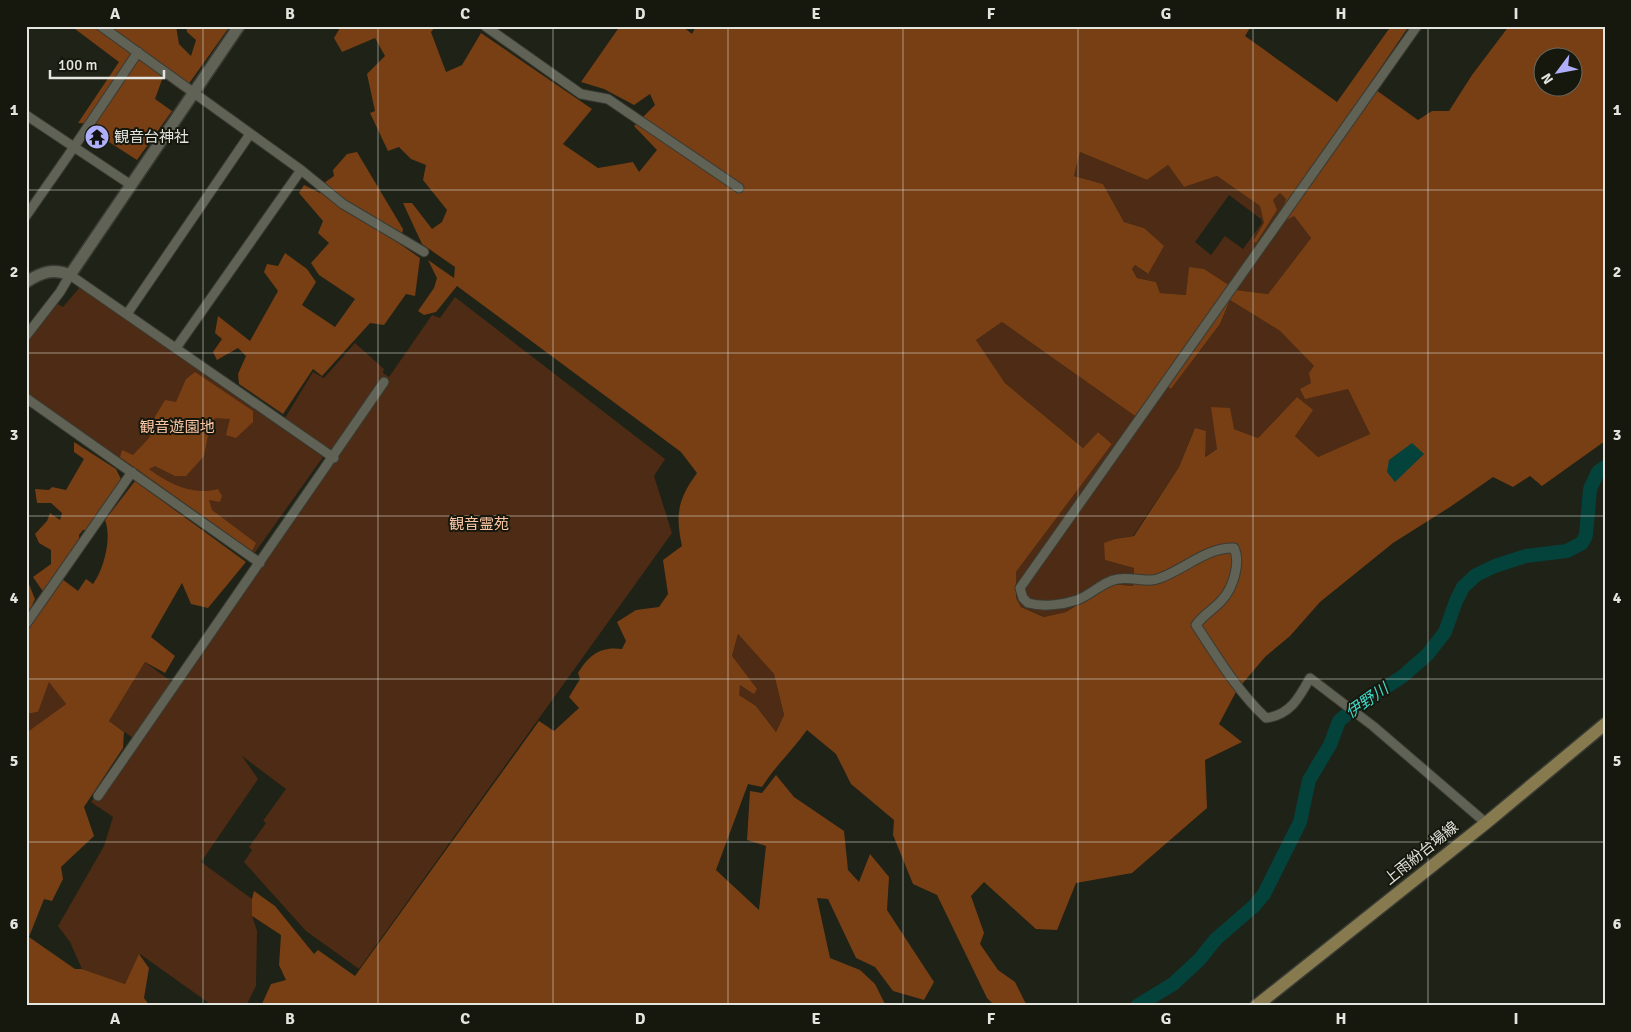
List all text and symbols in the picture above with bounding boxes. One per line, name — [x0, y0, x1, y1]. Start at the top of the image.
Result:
text: A — [110, 4, 121, 24]
text: B — [285, 4, 295, 24]
text: C — [460, 4, 470, 24]
text: D — [635, 4, 646, 24]
text: E — [811, 4, 821, 24]
text: F — [987, 4, 996, 24]
text: G — [1161, 4, 1171, 24]
text: H — [1336, 4, 1346, 24]
text: I — [1513, 4, 1519, 24]
scale bar — [50, 48, 164, 80]
north arrow — [1534, 48, 1584, 98]
text: 100 m — [58, 56, 98, 74]
text: N — [1538, 70, 1557, 87]
text: 1 — [10, 100, 19, 120]
text: 1 — [1613, 100, 1622, 120]
temple icon: 観音台神社 — [84, 124, 110, 150]
place label: 観音台神社 — [114, 128, 189, 146]
text: 2 — [10, 262, 18, 282]
text: 2 — [1613, 262, 1621, 282]
park label: 観音遊園地 — [139, 418, 215, 436]
text: 3 — [10, 425, 18, 445]
text: 3 — [1613, 425, 1621, 445]
park label: 観音霊苑 — [449, 515, 509, 533]
text: 4 — [10, 588, 19, 608]
text: 4 — [1613, 588, 1622, 608]
water label: 伊野川 — [1342, 678, 1394, 723]
text: 5 — [10, 751, 18, 771]
text: 5 — [1613, 751, 1621, 771]
street label: 上雨紛台場線 — [1380, 818, 1462, 888]
text: 6 — [10, 914, 19, 934]
text: 6 — [1613, 914, 1622, 934]
text: A — [110, 1009, 121, 1029]
text: B — [285, 1009, 295, 1029]
text: C — [460, 1009, 470, 1029]
text: D — [635, 1009, 646, 1029]
text: E — [811, 1009, 821, 1029]
text: F — [987, 1009, 996, 1029]
text: G — [1161, 1009, 1171, 1029]
text: H — [1336, 1009, 1346, 1029]
text: I — [1513, 1009, 1519, 1029]

